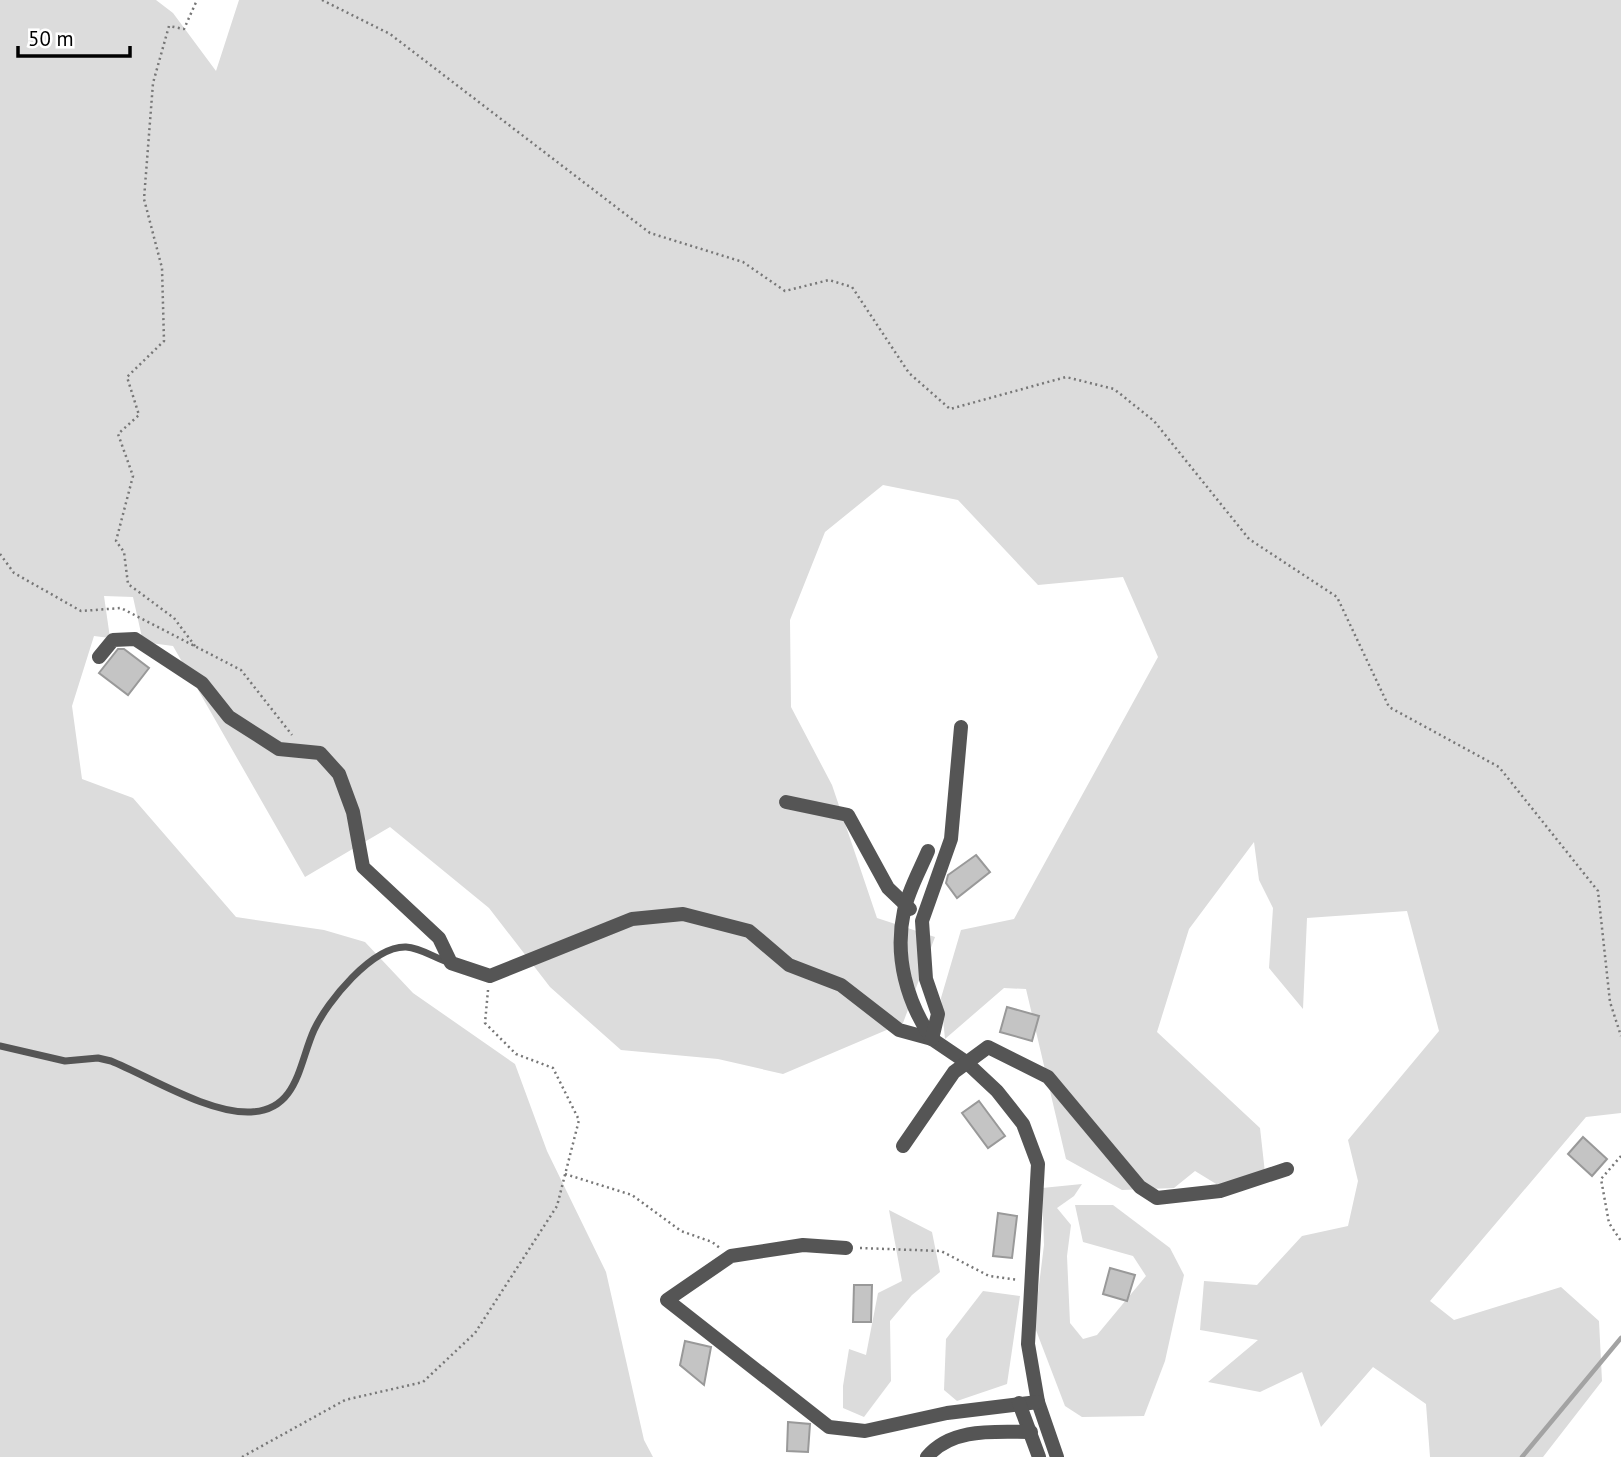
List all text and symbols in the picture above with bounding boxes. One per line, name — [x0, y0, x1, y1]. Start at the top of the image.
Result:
scale bar — [18, 14, 130, 58]
text: 50 m — [28, 25, 74, 52]

